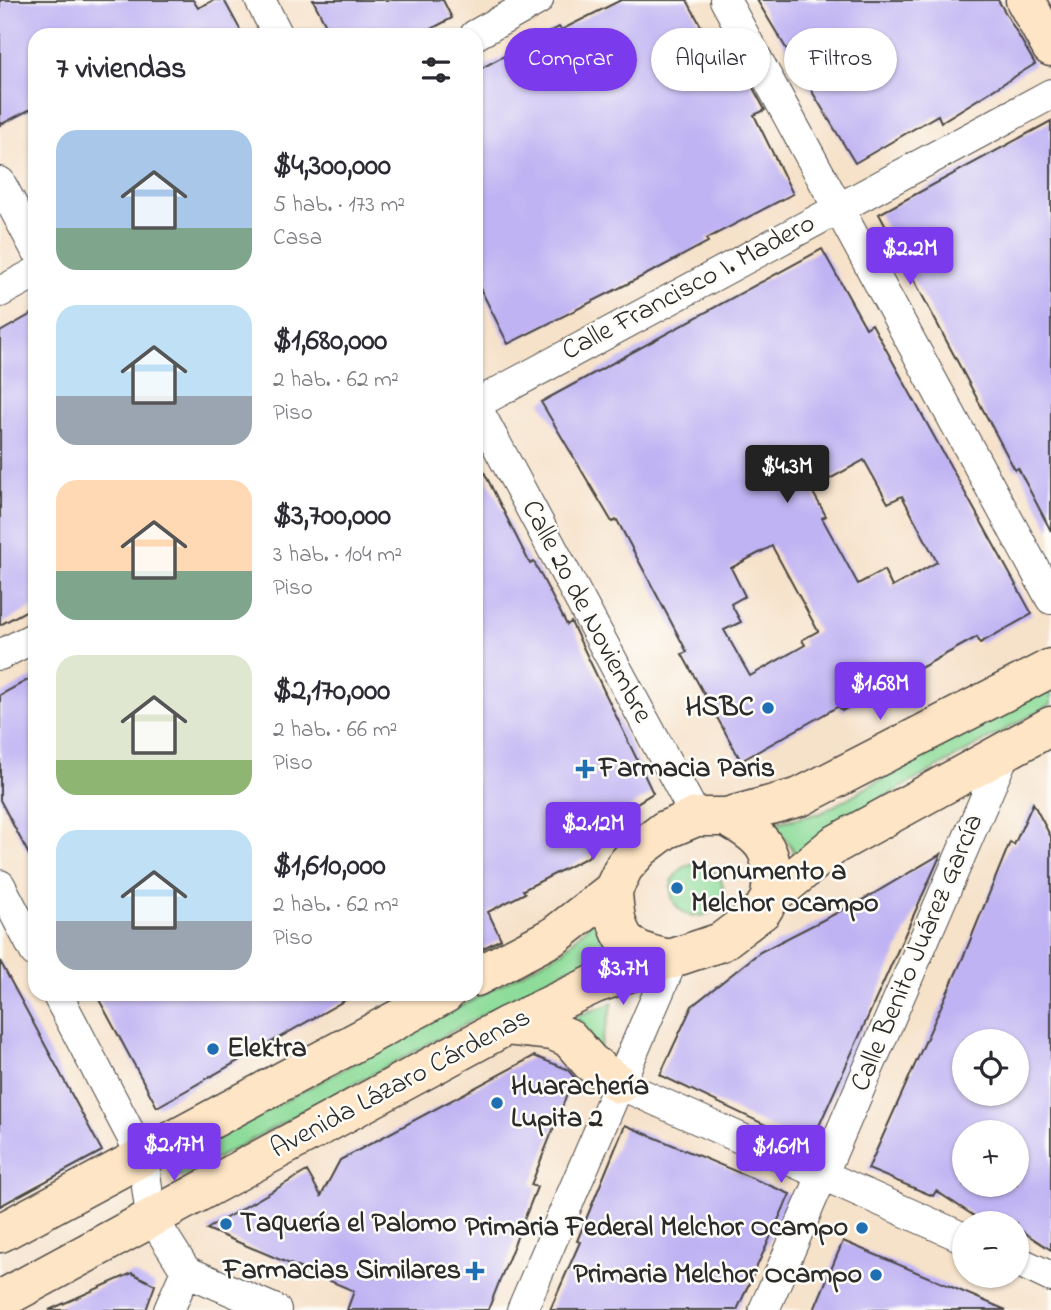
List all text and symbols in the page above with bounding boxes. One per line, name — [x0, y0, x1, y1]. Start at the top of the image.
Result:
chip: Comprar — [504, 28, 637, 91]
chip: Alquilar — [651, 28, 770, 91]
chip: Filtros — [784, 28, 897, 91]
text: 7 viviendas — [56, 48, 186, 92]
icon: filters — [417, 51, 455, 89]
text: $4,300,000 — [273, 145, 391, 189]
icon: home — [112, 158, 196, 242]
text: 5 hab. · 173 m² — [273, 189, 405, 222]
street label: Calle Francisco I. Madero — [555, 204, 823, 372]
text: Casa — [273, 222, 322, 255]
pin: $2.2M — [861, 228, 959, 287]
text: $2.2M — [882, 233, 938, 266]
text: $1,680,000 — [273, 320, 387, 364]
icon: home — [112, 333, 196, 417]
text: 2 hab. · 62 m² — [273, 364, 399, 397]
text: Piso — [273, 397, 313, 430]
pin: $4.3M — [738, 446, 836, 505]
text: $4.3M — [761, 451, 813, 484]
street label: Calle 20 de Noviembre — [510, 493, 662, 731]
text: $3,700,000 — [273, 495, 391, 539]
icon: home — [112, 508, 196, 592]
text: 3 hab. · 104 m² — [273, 539, 402, 572]
text: Piso — [273, 572, 313, 605]
pin: $1.68M — [823, 662, 937, 722]
text: $1.68M — [851, 668, 909, 701]
text: $2,170,000 — [273, 670, 390, 714]
icon: home — [112, 683, 196, 767]
place label: HSBC — [686, 688, 754, 729]
marker: HSBC — [760, 700, 776, 716]
text: 2 hab. · 66 m² — [273, 714, 397, 747]
text: Piso — [273, 747, 313, 780]
place label: Farmacia Paris — [597, 749, 775, 790]
marker: Farmacia Paris — [577, 761, 593, 777]
pin: $2.12M — [536, 802, 650, 862]
text: $2.12M — [562, 808, 624, 841]
street label: Calle Benito Juárez García — [841, 808, 995, 1098]
text: $1,610,000 — [273, 845, 386, 889]
place label: Monumento a Melchor Ocampo — [691, 852, 879, 925]
icon: home — [112, 858, 196, 942]
marker: Monumento a Melchor Ocampo — [669, 880, 685, 896]
text: 2 hab. · 62 m² — [273, 889, 399, 922]
text: Piso — [273, 922, 313, 955]
pin: $3.7M — [574, 948, 672, 1007]
text: $3.7M — [597, 953, 649, 986]
street label: Avenida Lázaro Cárdenas — [264, 998, 538, 1170]
place label: Elektra — [227, 1029, 307, 1070]
map controls — [952, 1029, 1029, 1288]
button: locate — [952, 1029, 1029, 1106]
marker: Elektra — [205, 1041, 221, 1057]
place label: Huarachería Lupita 2 — [511, 1067, 649, 1140]
marker: Huarachería Lupita 2 — [489, 1095, 505, 1111]
button: + — [952, 1120, 1029, 1197]
pin: $2.17M — [117, 1124, 231, 1183]
pin: $1.61M — [724, 1126, 838, 1185]
text: $2.17M — [144, 1129, 204, 1162]
text: $1.61M — [752, 1131, 810, 1164]
place label: Taquería el Palomo — [240, 1204, 457, 1245]
place label: Primaria Federal Melchor Ocampo — [465, 1208, 848, 1249]
button: − — [952, 1211, 1029, 1288]
marker: Taquería el Palomo — [218, 1216, 234, 1232]
marker: Primaria Federal Melchor Ocampo — [854, 1220, 870, 1236]
place label: Farmacias Similares — [221, 1251, 461, 1292]
place label: Primaria Melchor Ocampo — [573, 1255, 862, 1296]
marker: Farmacias Similares — [467, 1263, 483, 1279]
marker: Primaria Melchor Ocampo — [868, 1267, 884, 1283]

